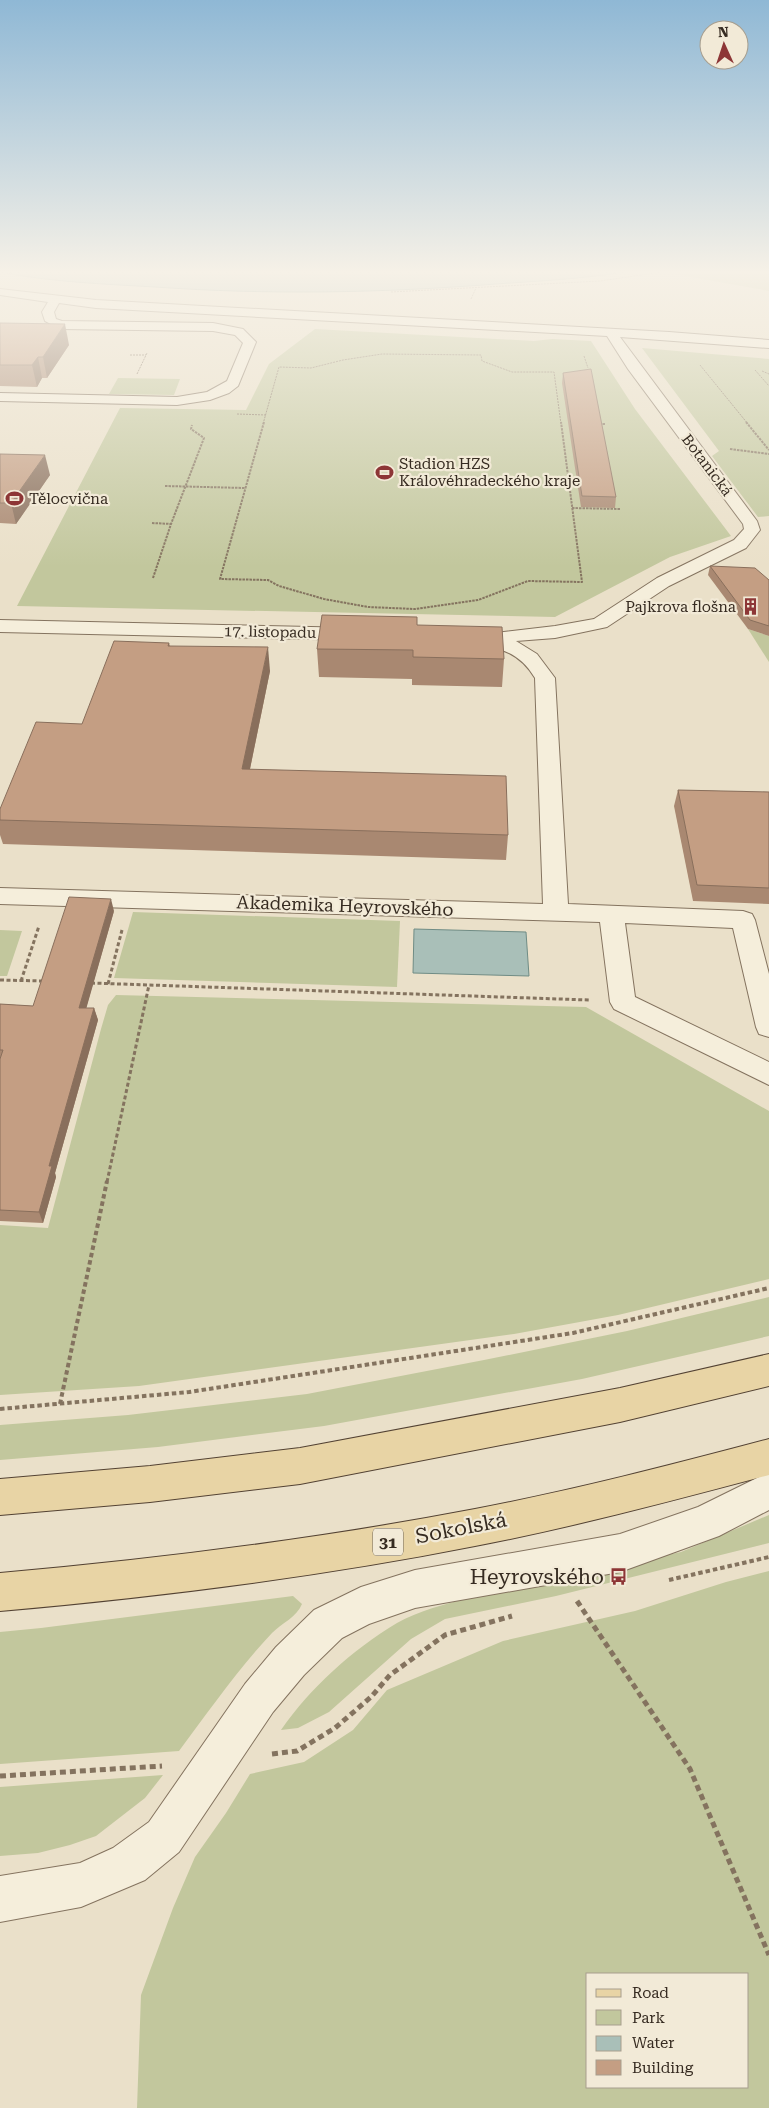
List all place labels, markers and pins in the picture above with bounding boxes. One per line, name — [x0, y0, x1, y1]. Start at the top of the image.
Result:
place label: Stadion HZS Královéhradeckého kraje — [399, 455, 580, 490]
sports icon: Stadion HZS Královéhradeckého kraje — [375, 463, 395, 483]
sports icon: Tělocvična — [5, 489, 25, 509]
place label: Tělocvična — [29, 490, 108, 508]
building icon: Pajkrova flošna — [740, 597, 760, 617]
place label: Pajkrova flošna — [625, 598, 736, 616]
place label: Heyrovského — [470, 1565, 604, 1589]
bus stop icon: Heyrovského — [608, 1567, 628, 1587]

